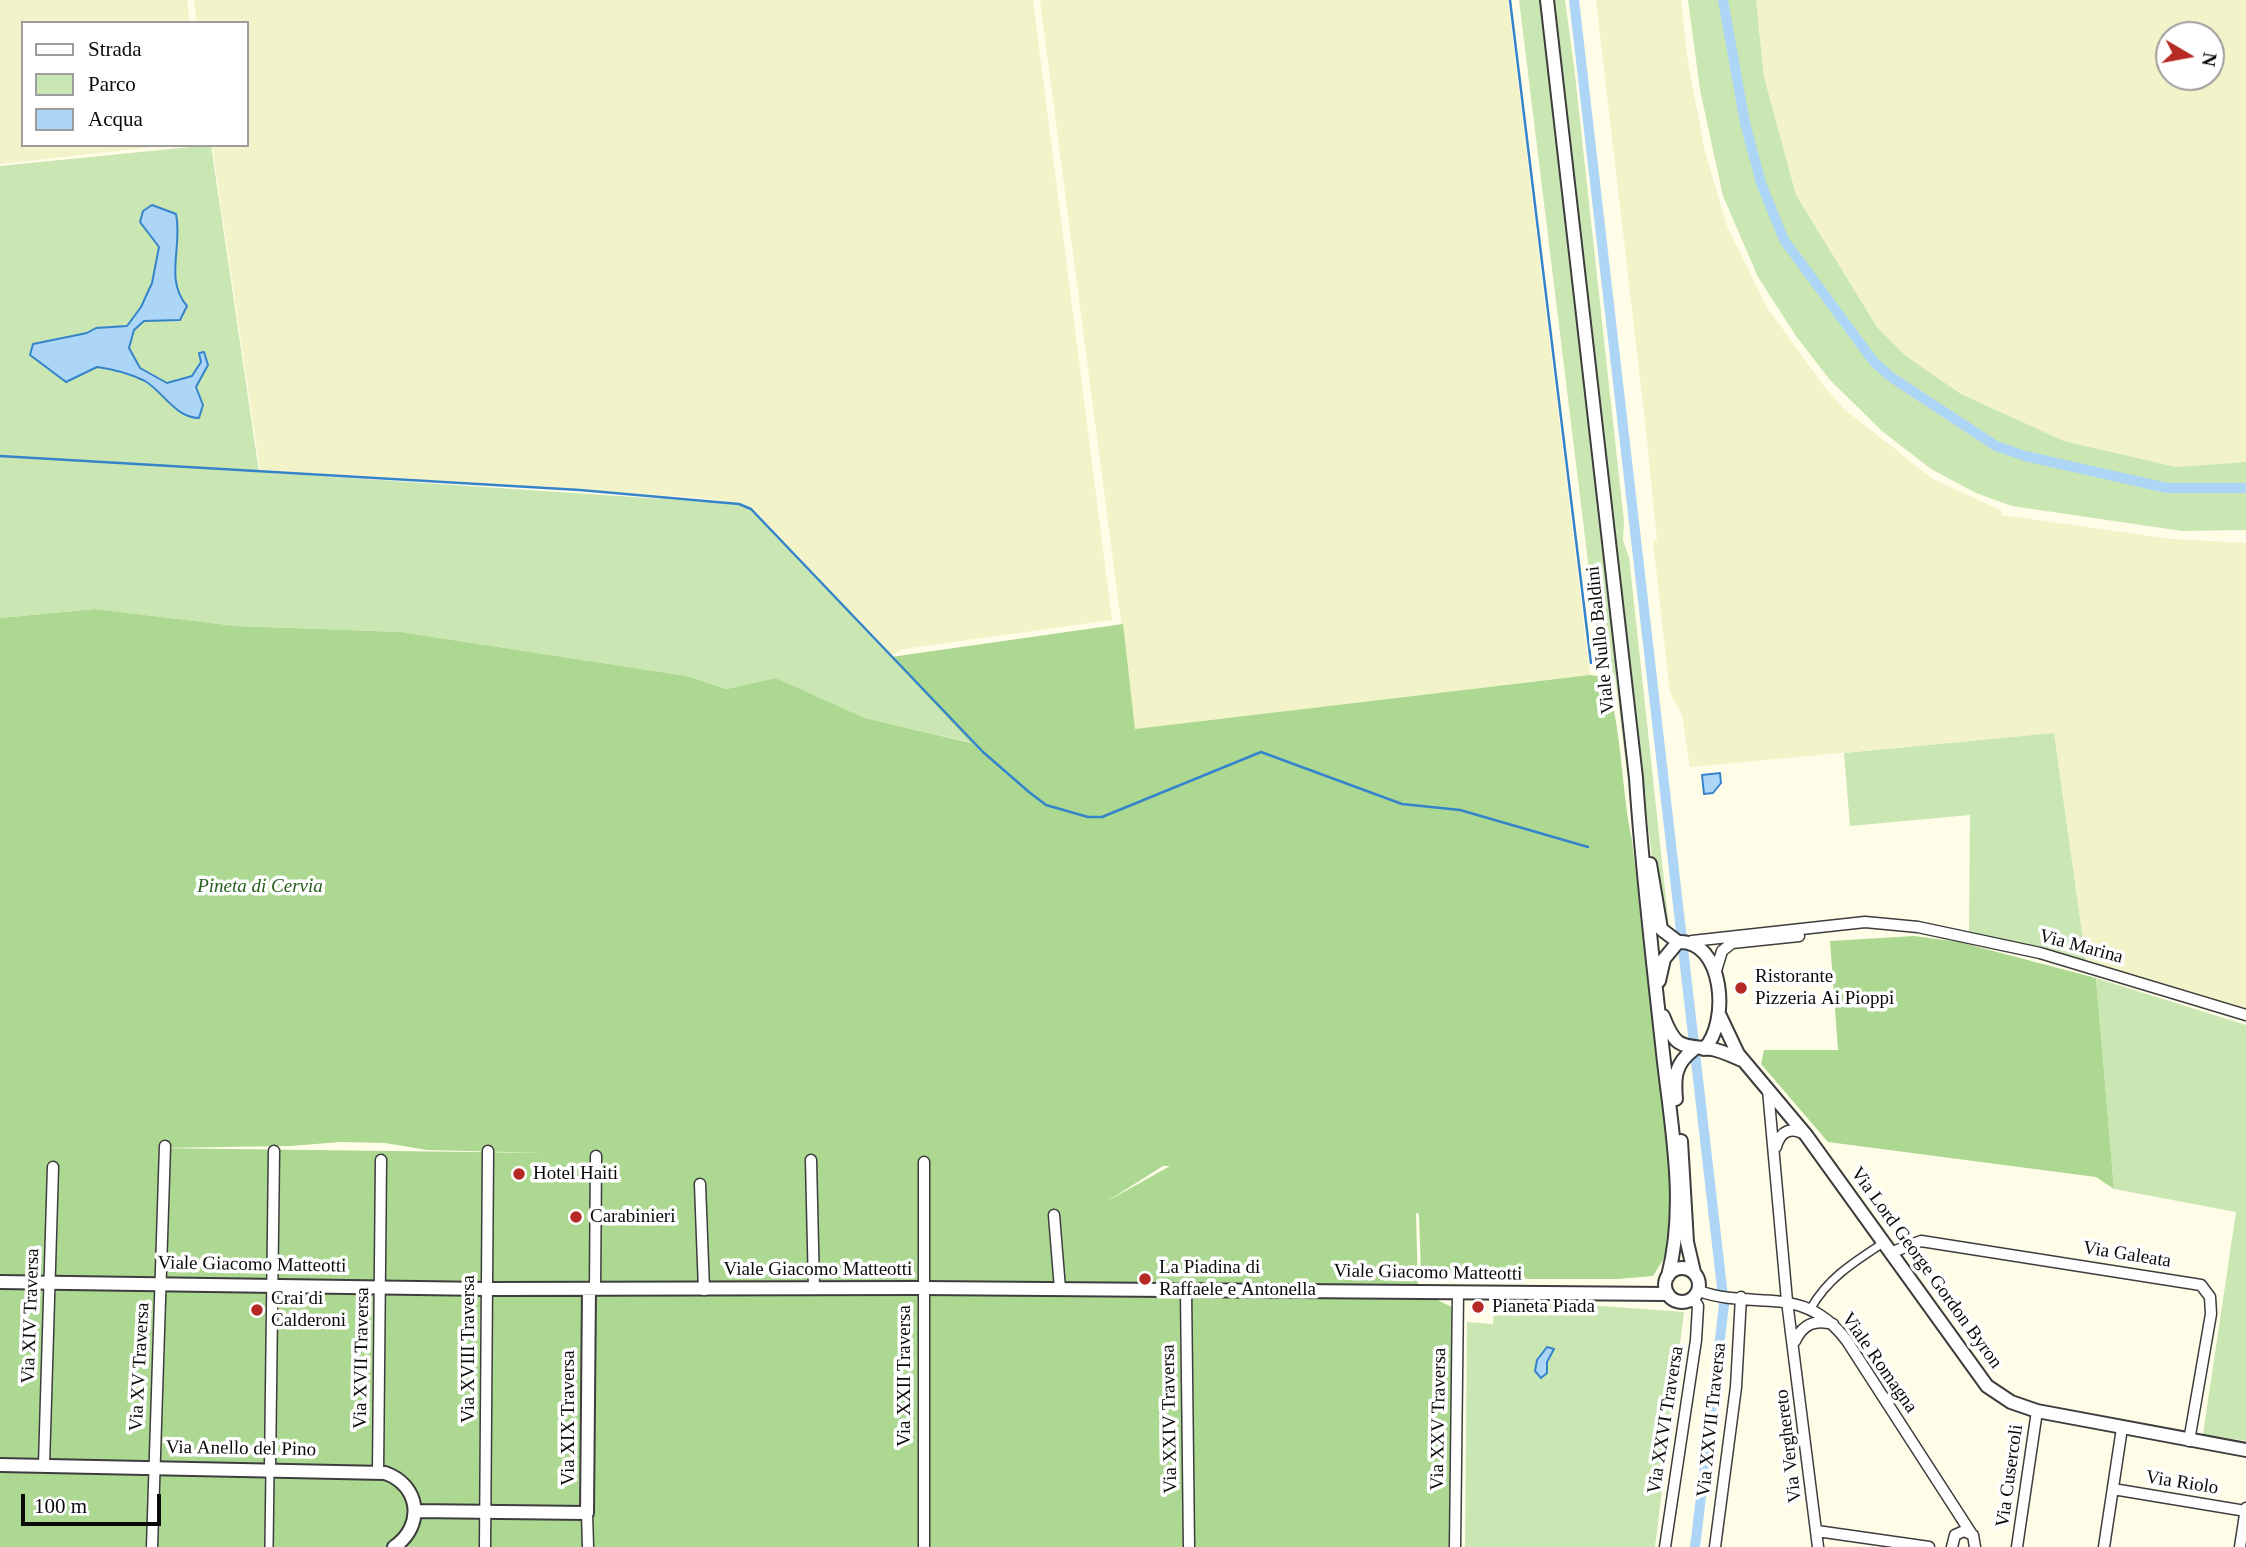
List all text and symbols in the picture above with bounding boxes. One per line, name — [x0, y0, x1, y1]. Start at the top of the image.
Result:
legend — [21, 21, 248, 147]
north arrow — [2155, 21, 2225, 91]
text: Strada — [88, 37, 142, 61]
text: N — [2198, 51, 2221, 68]
text: Parco — [88, 72, 136, 96]
text: Acqua — [88, 107, 143, 131]
street label: Viale Nullo Baldini — [1582, 565, 1620, 715]
park label: Pineta di Cervia — [197, 876, 323, 898]
street label: Via Marina — [2037, 925, 2125, 969]
place label: Ristorante Pizzeria Ai Pioppi — [1755, 966, 1894, 1010]
marker: Ristorante Pizzeria Ai Pioppi — [1733, 980, 1749, 996]
place label: Hotel Haiti — [533, 1163, 618, 1185]
street label: Via Lord George Gordon Byron — [1845, 1163, 2007, 1373]
marker: Hotel Haiti — [511, 1166, 527, 1182]
place label: Carabinieri — [590, 1206, 675, 1228]
marker: Carabinieri — [568, 1209, 584, 1225]
street label: Via Galeata — [2081, 1237, 2173, 1273]
street label: Via XIV Traversa — [17, 1248, 45, 1384]
street label: Viale Giacomo Matteotti — [157, 1252, 347, 1278]
place label: La Piadina di Raffaele e Antonella — [1159, 1257, 1316, 1301]
street label: Viale Giacomo Matteotti — [724, 1259, 912, 1281]
street label: Viale Giacomo Matteotti — [1333, 1260, 1523, 1286]
marker: La Piadina di Raffaele e Antonella — [1137, 1271, 1153, 1287]
street label: Via XVIII Traversa — [458, 1275, 480, 1423]
street label: Via XVII Traversa — [349, 1287, 375, 1429]
place label: Crai di Calderoni — [271, 1288, 346, 1332]
place label: Pianeta Piada — [1492, 1296, 1595, 1318]
marker: Pianeta Piada — [1470, 1299, 1486, 1315]
street label: Via XV Traversa — [125, 1302, 155, 1432]
marker: Crai di Calderoni — [249, 1302, 265, 1318]
street label: Via XXII Traversa — [894, 1305, 916, 1447]
street label: Viale Romagna — [1836, 1308, 1922, 1418]
street label: Via XXVII Traversa — [1693, 1342, 1731, 1498]
street label: Via XXIV Traversa — [1157, 1344, 1183, 1494]
street label: Via XXVI Traversa — [1643, 1345, 1689, 1495]
street label: Via XXV Traversa — [1426, 1347, 1452, 1491]
street label: Via XIX Traversa — [558, 1350, 580, 1486]
street label: Via Verghereto — [1771, 1388, 1807, 1504]
street label: Via Cusercoli — [1991, 1423, 2029, 1529]
street label: Via Anello del Pino — [166, 1436, 316, 1462]
street label: Via Riolo — [2144, 1466, 2220, 1500]
scale bar — [24, 1480, 164, 1524]
text: 100 m — [34, 1494, 87, 1518]

